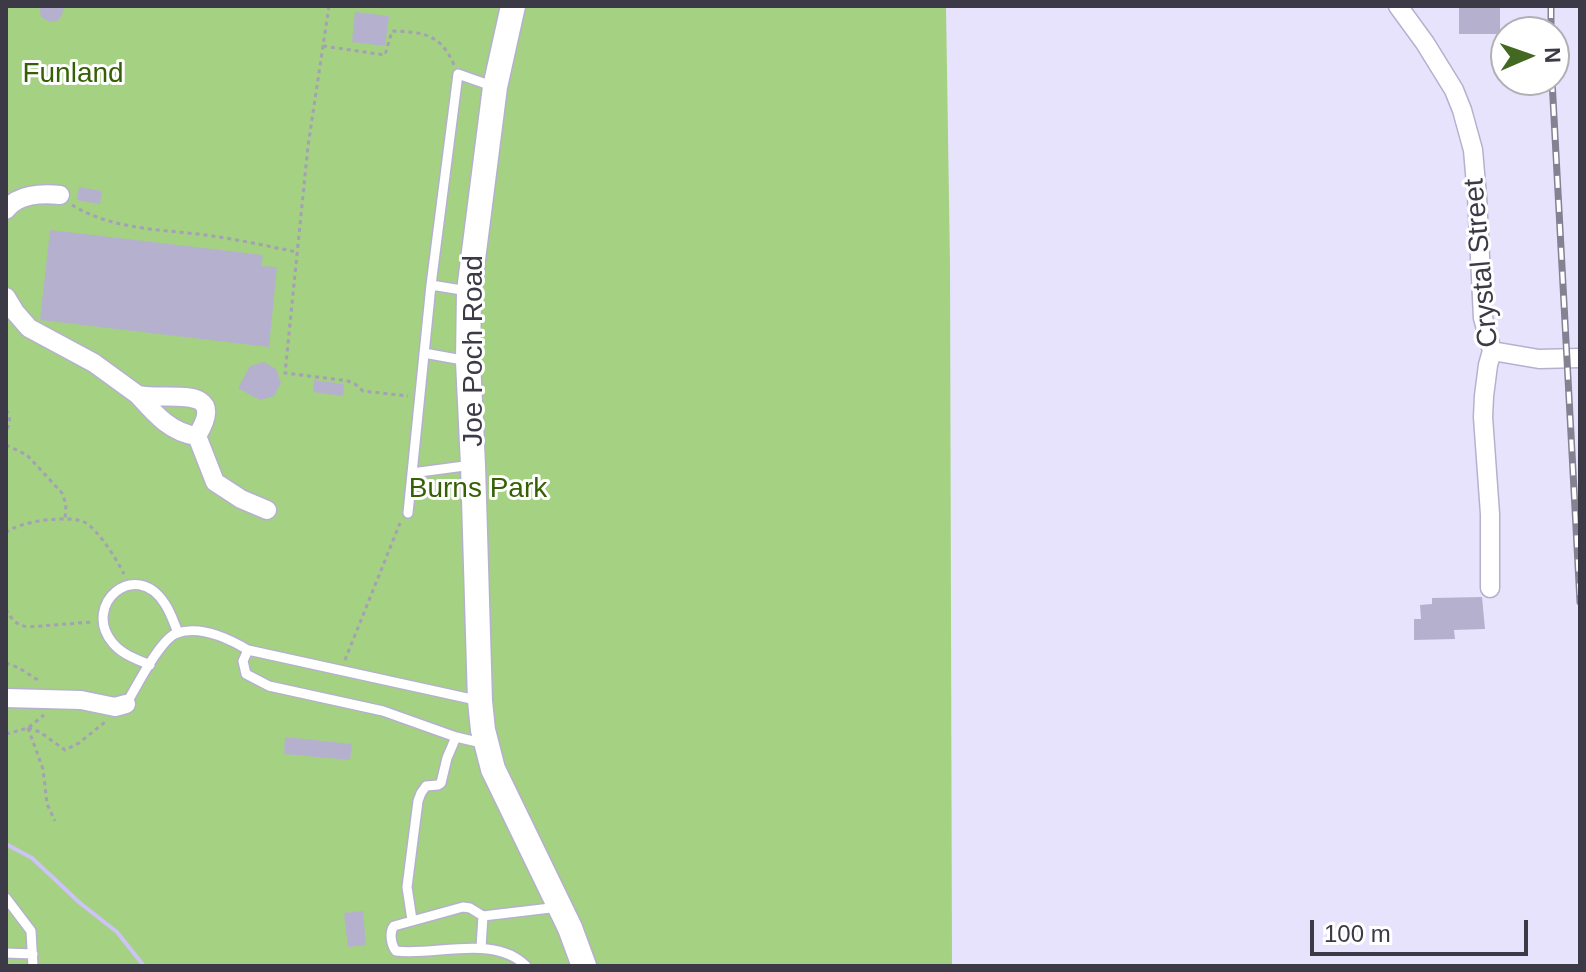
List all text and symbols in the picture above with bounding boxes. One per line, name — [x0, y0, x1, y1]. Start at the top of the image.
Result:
north arrow — [1490, 16, 1570, 96]
text: N — [1540, 47, 1565, 64]
park label: Funland — [22, 57, 124, 91]
street label: Crystal Street — [1458, 177, 1506, 349]
street label: Joe Poch Road — [457, 255, 491, 447]
park label: Burns Park — [409, 472, 547, 506]
scale bar — [1314, 904, 1532, 954]
text: 100 m — [1324, 920, 1391, 947]

